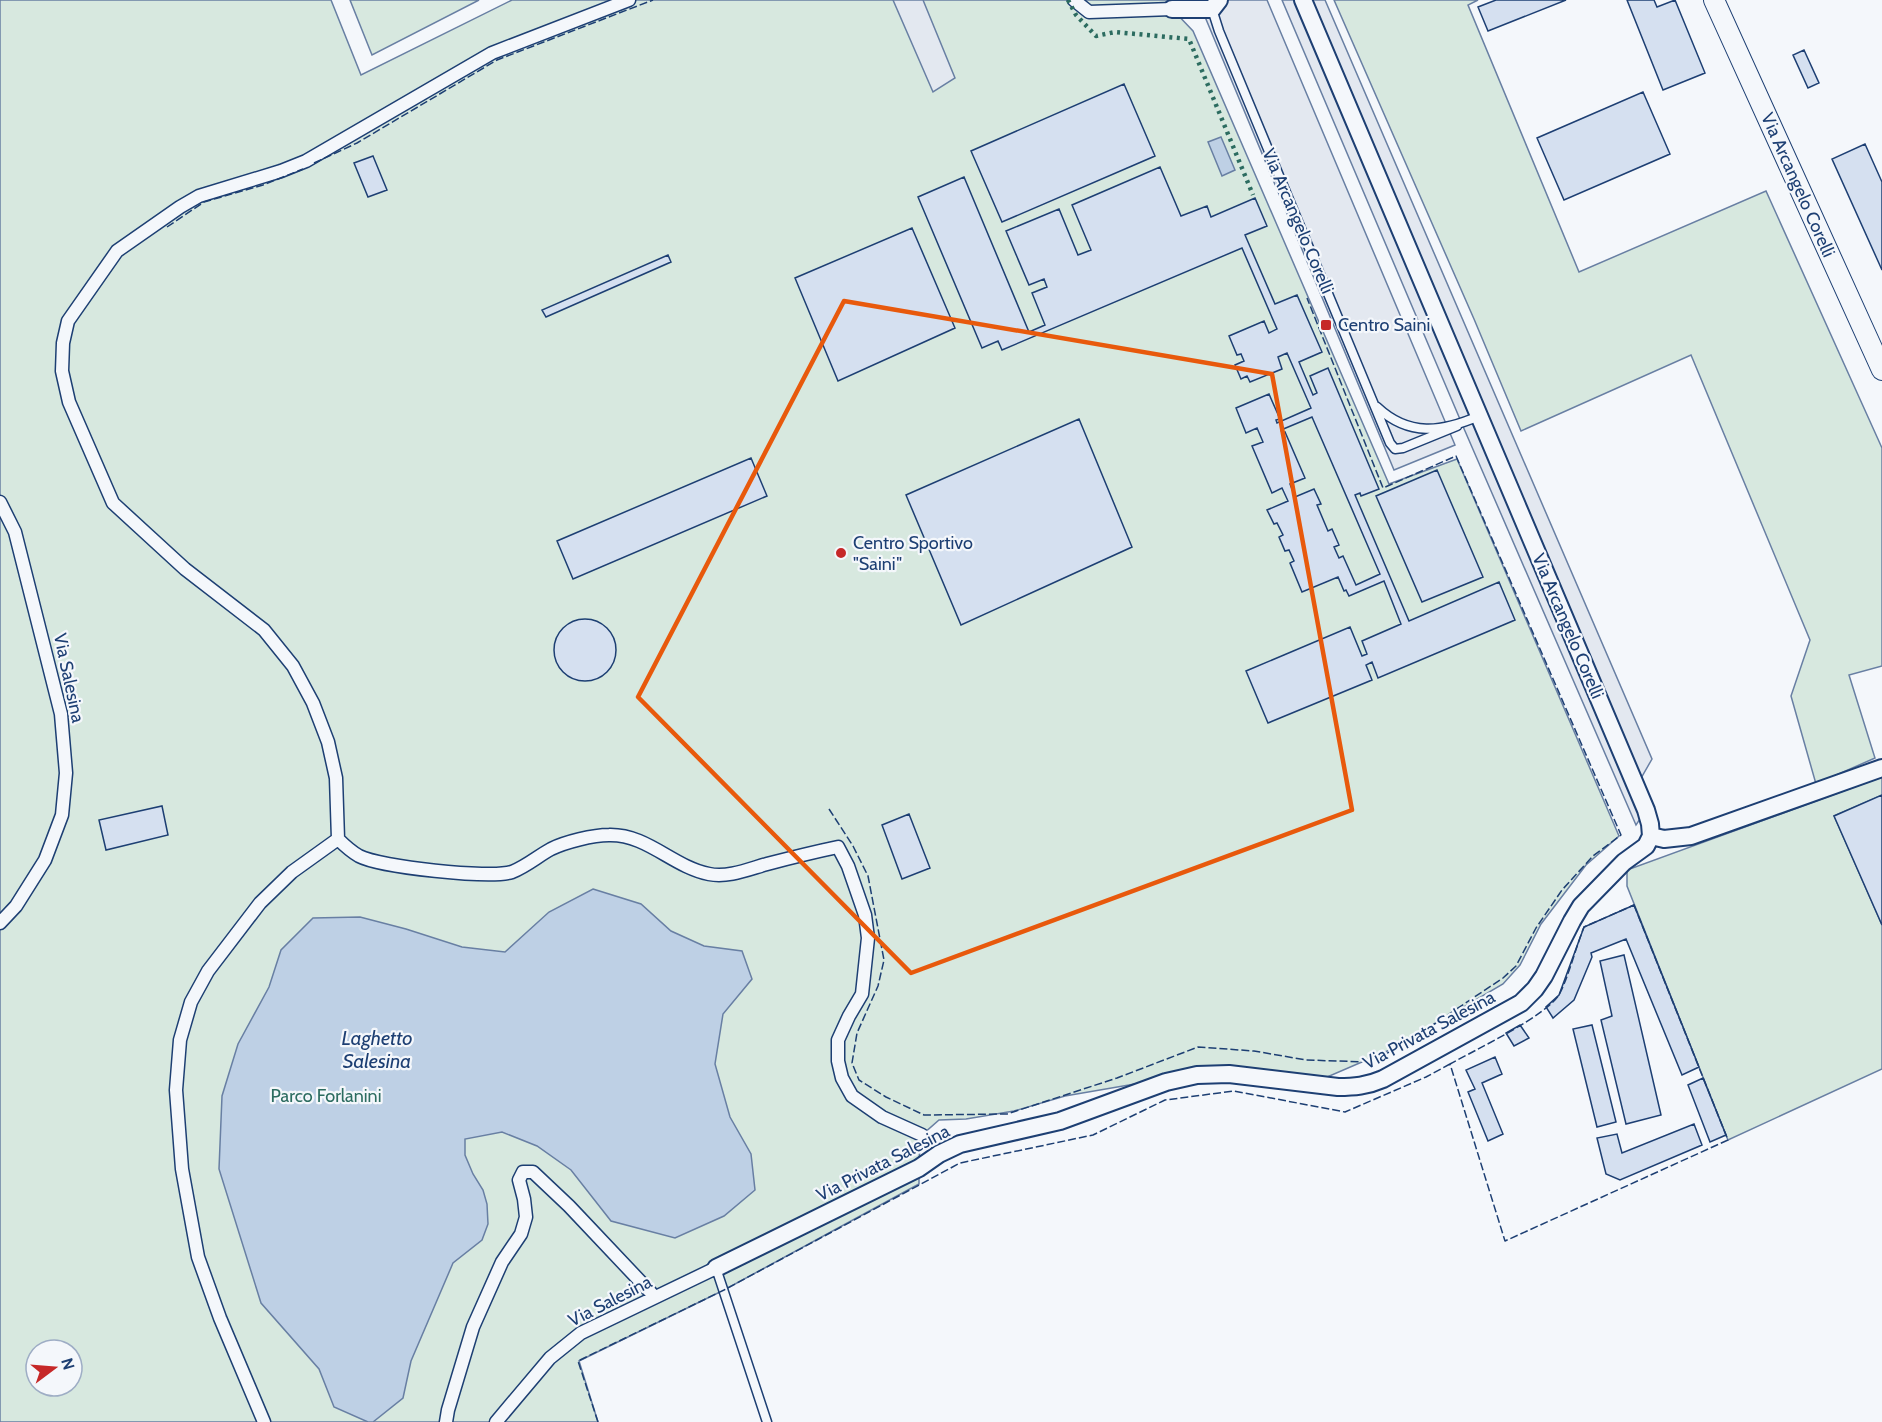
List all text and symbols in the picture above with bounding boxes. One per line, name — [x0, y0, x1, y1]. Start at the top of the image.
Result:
street label: Via Arcangelo Corelli — [1756, 109, 1840, 261]
street label: Via Arcangelo Corelli — [1257, 145, 1339, 297]
place label: Centro Saini — [1338, 314, 1430, 336]
marker: Centro Saini — [1319, 318, 1333, 332]
place label: Centro Sportivo "Saini" — [853, 532, 973, 575]
marker: Centro Sportivo "Saini" — [834, 546, 848, 560]
street label: Via Arcangelo Corelli — [1527, 550, 1609, 702]
street label: Via Salesina — [49, 631, 89, 725]
street label: Via Privata Salesina — [1359, 986, 1499, 1074]
water label: Laghetto Salesina — [342, 1026, 413, 1073]
park label: Parco Forlanini — [271, 1085, 382, 1107]
street label: Via Privata Salesina — [813, 1120, 954, 1206]
street label: Via Salesina — [565, 1270, 656, 1331]
north arrow — [24, 1338, 84, 1398]
text: N — [57, 1356, 79, 1372]

